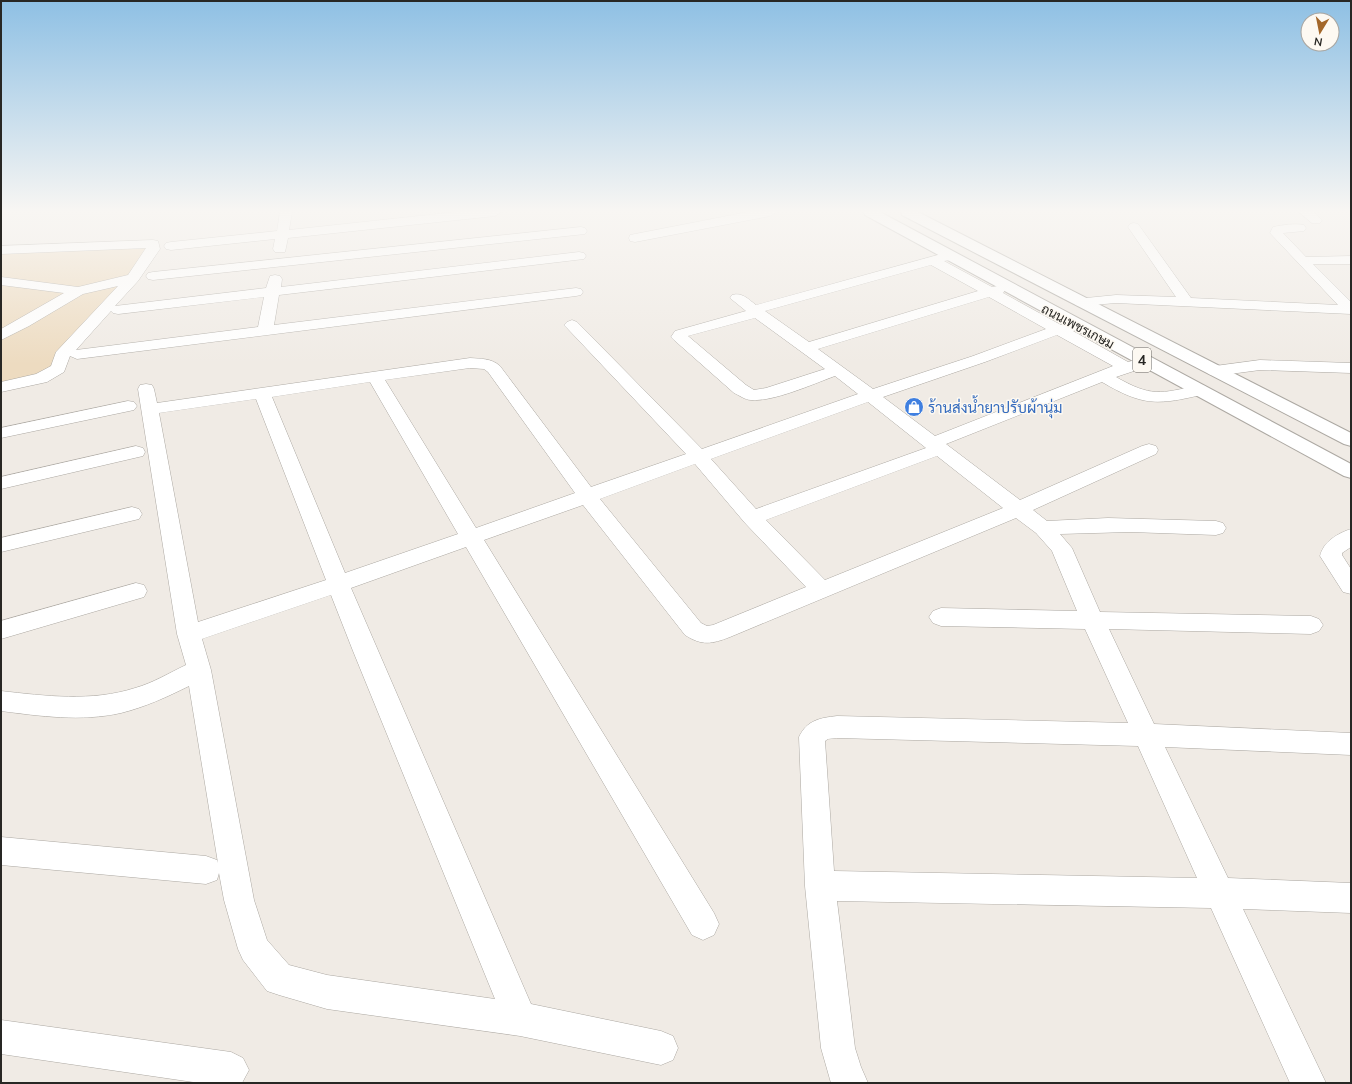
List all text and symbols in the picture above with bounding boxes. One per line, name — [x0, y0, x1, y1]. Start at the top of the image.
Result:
north arrow — [1300, 12, 1340, 52]
text: N — [1313, 34, 1324, 49]
street label: ถนนเพชรเกษม — [1039, 300, 1117, 352]
road number: 4 — [1133, 348, 1151, 372]
place label: ร้านส่งน้ำยาปรับผ้านุ่ม — [928, 395, 1062, 419]
shop icon: ร้านส่งน้ำยาปรับผ้านุ่ม — [903, 396, 925, 418]

